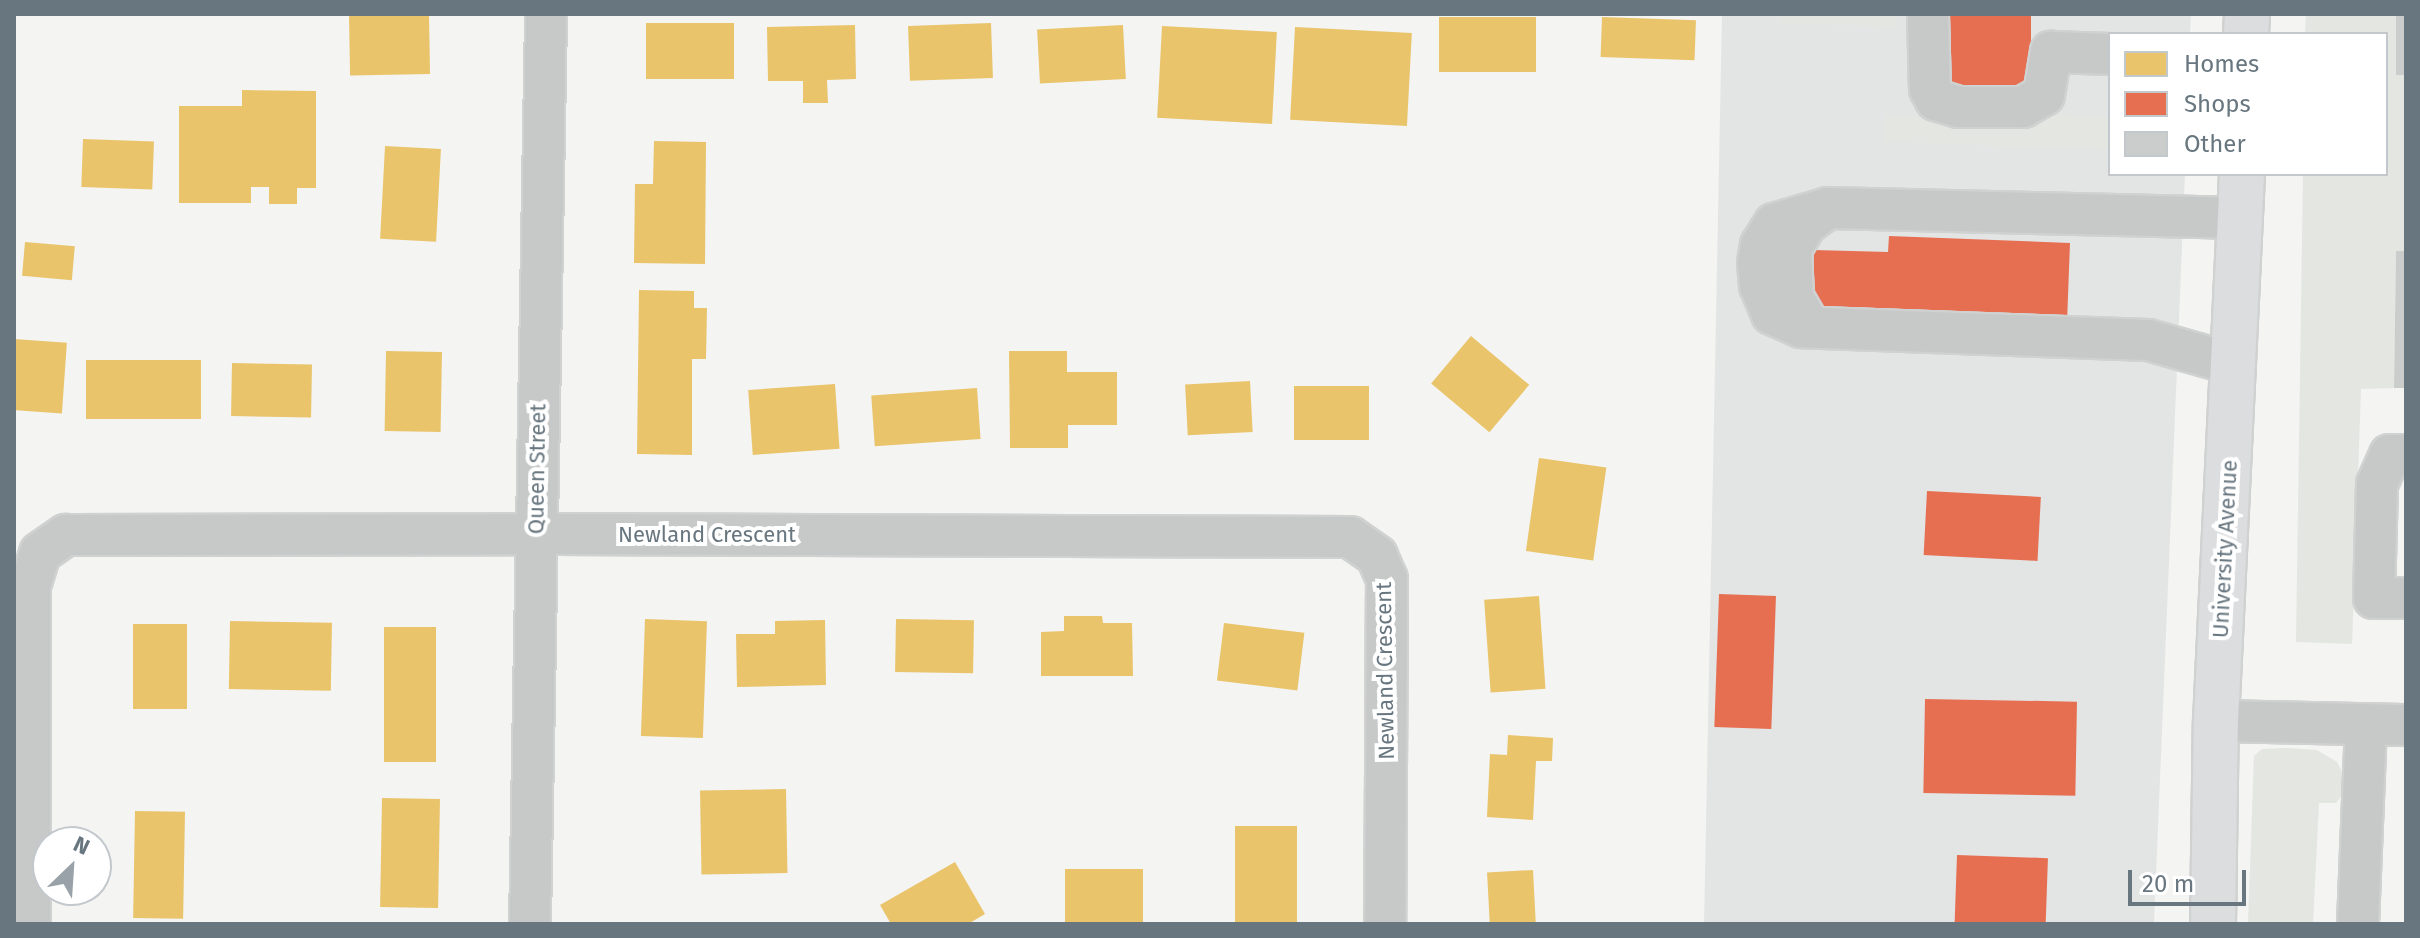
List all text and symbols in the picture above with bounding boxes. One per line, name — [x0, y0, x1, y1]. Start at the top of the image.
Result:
legend — [2108, 32, 2388, 176]
text: Homes — [2184, 50, 2259, 78]
text: Shops — [2184, 90, 2251, 118]
text: Other — [2184, 130, 2246, 158]
street label: Queen Street — [523, 404, 551, 534]
street label: University Avenue — [2207, 459, 2243, 639]
street label: Newland Crescent — [618, 522, 796, 548]
street label: Newland Crescent — [1370, 582, 1400, 760]
north arrow — [32, 826, 112, 906]
text: N — [69, 830, 94, 861]
scale bar — [2132, 854, 2250, 904]
text: 20 m — [2142, 870, 2194, 898]

